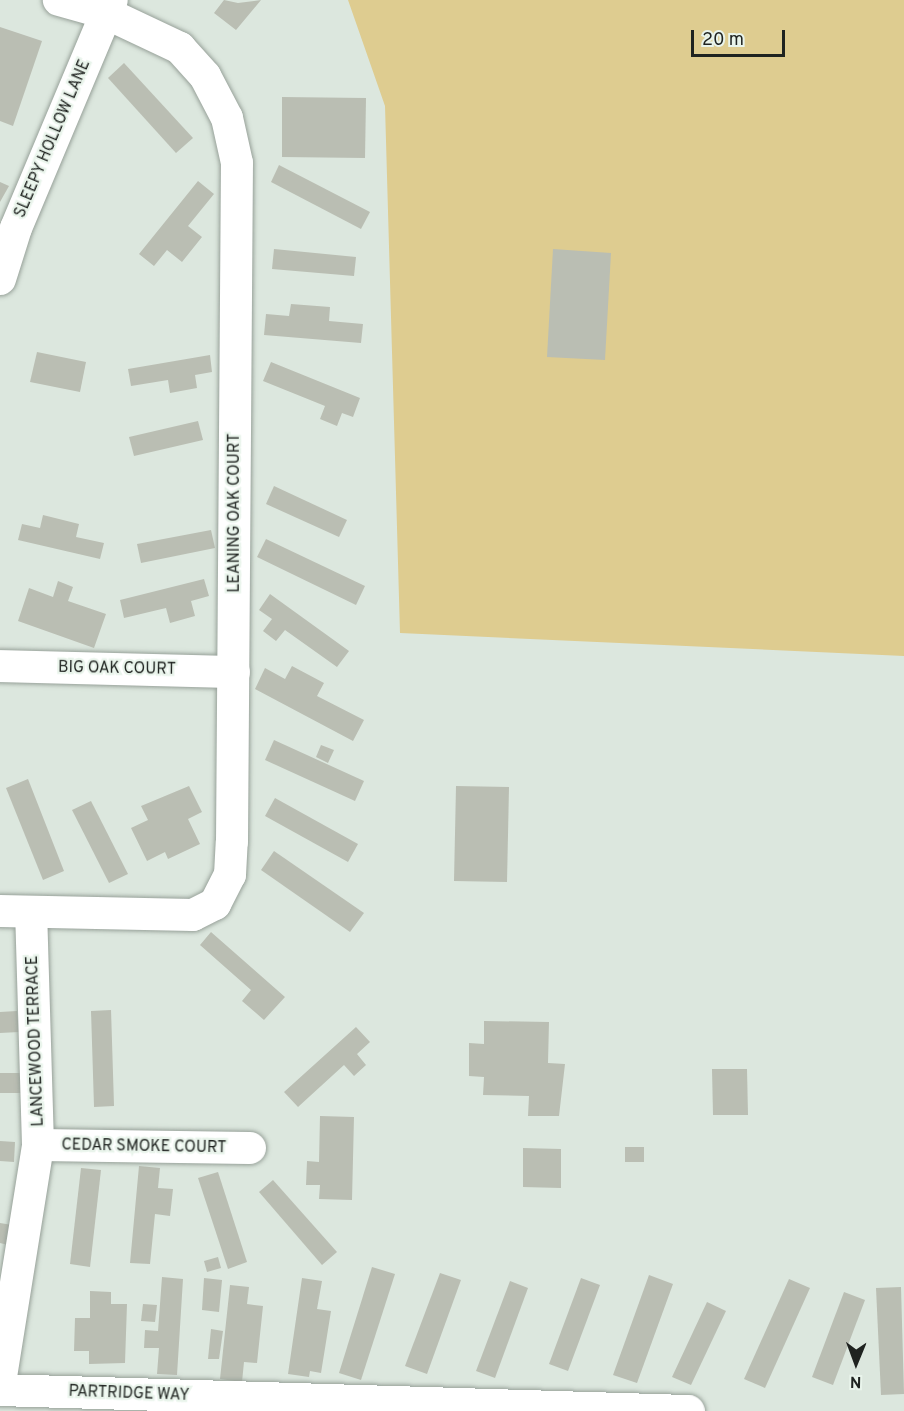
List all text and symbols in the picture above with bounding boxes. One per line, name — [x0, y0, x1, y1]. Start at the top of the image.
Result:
scale bar — [694, 18, 788, 56]
text: 20 m — [702, 29, 744, 52]
street label: SLEEPY HOLLOW LANE — [11, 57, 95, 221]
street label: LEANING OAK COURT — [225, 433, 245, 593]
street label: BIG OAK COURT — [58, 658, 176, 680]
street label: LANCEWOOD TERRACE — [23, 955, 49, 1127]
street label: CEDAR SMOKE COURT — [61, 1136, 227, 1158]
north arrow — [826, 1333, 886, 1393]
text: N — [850, 1371, 862, 1391]
street label: PARTRIDGE WAY — [68, 1382, 190, 1406]

